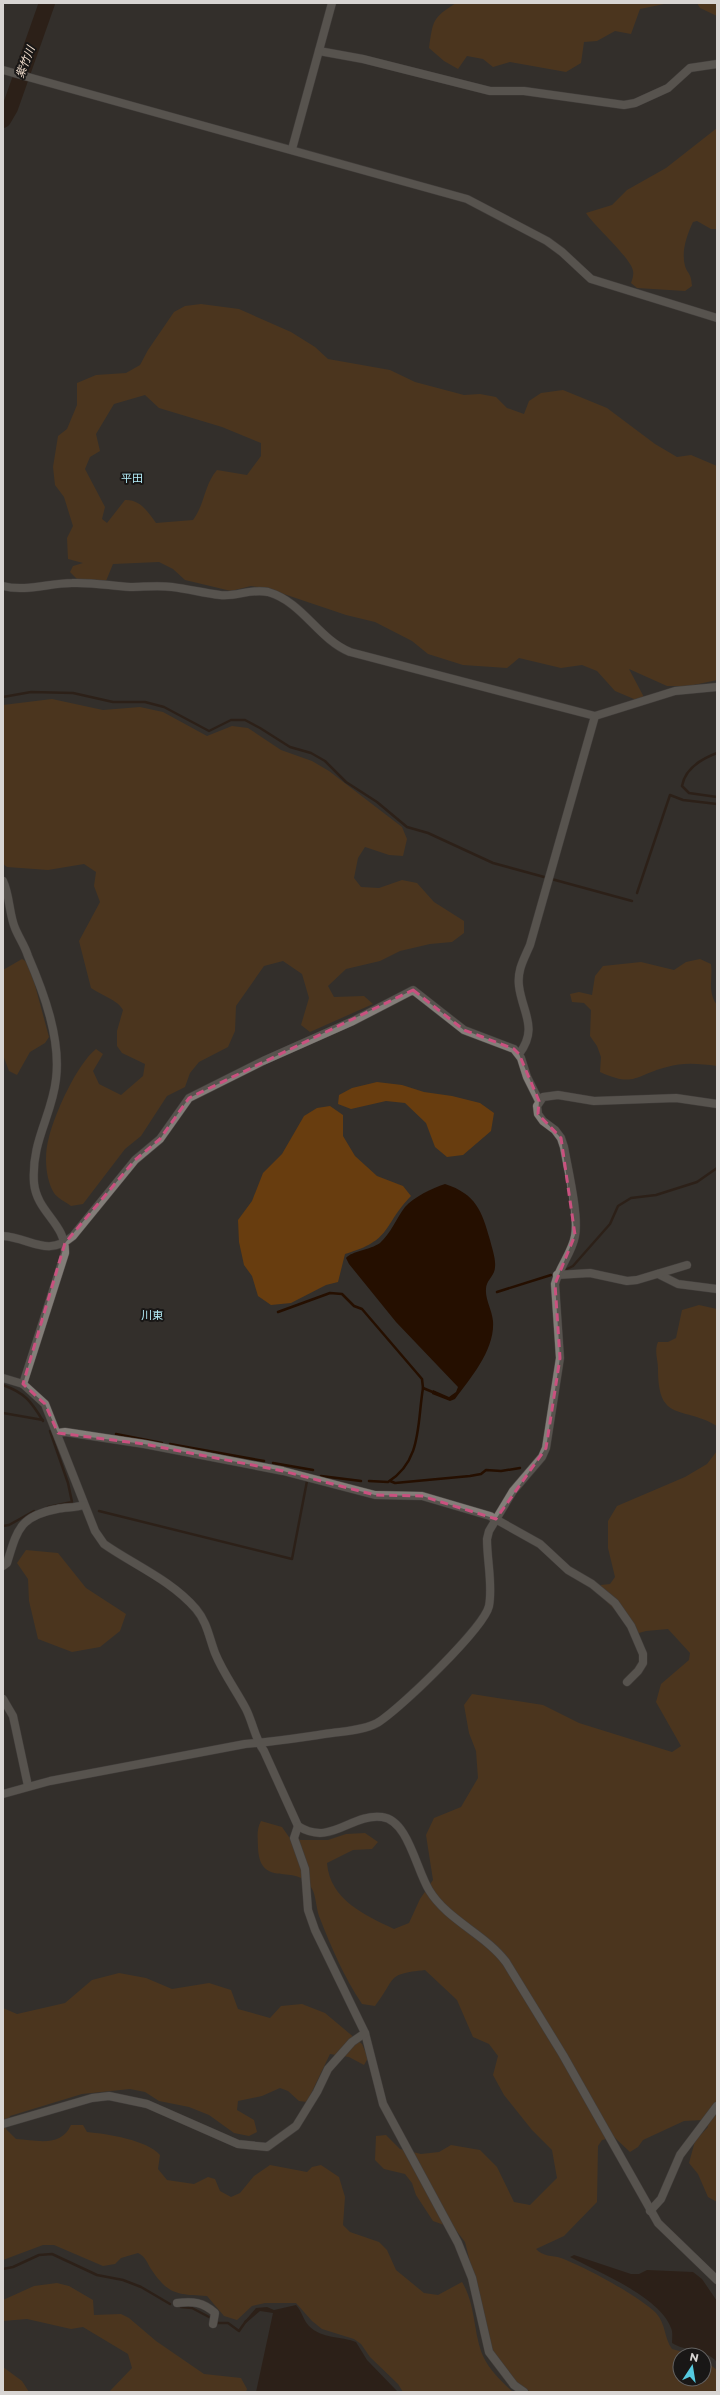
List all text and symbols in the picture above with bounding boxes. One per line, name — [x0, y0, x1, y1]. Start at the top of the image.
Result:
water label: 紫竹川 — [13, 43, 38, 80]
district label: 平田 — [121, 471, 143, 485]
district label: 川東 — [141, 1308, 163, 1322]
north arrow — [672, 2347, 712, 2387]
text: N — [688, 2349, 700, 2365]

